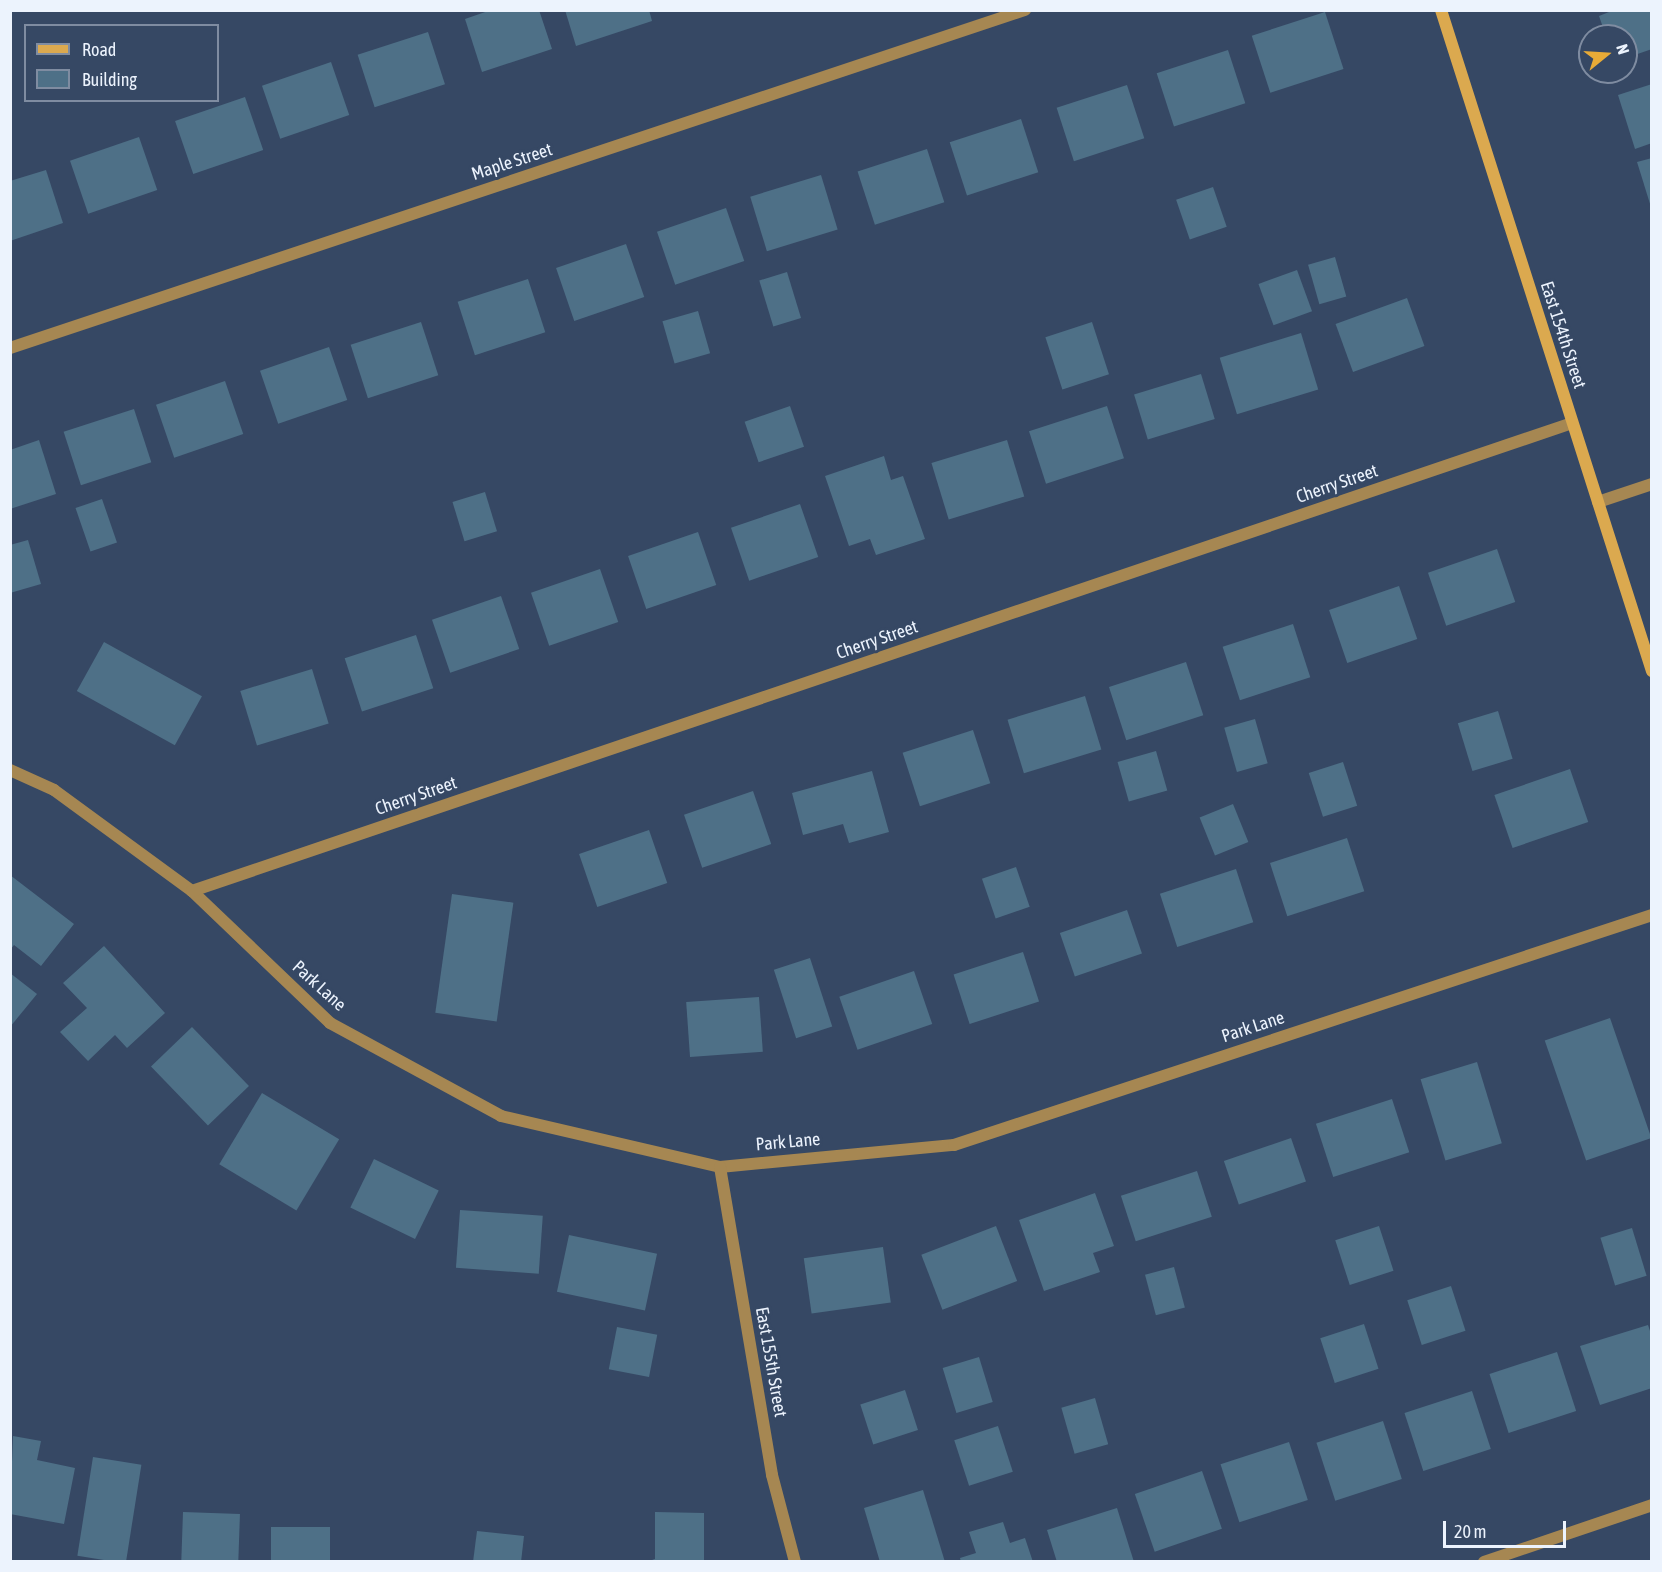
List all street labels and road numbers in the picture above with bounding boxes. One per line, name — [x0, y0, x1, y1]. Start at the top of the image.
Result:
street label: Maple Street — [469, 139, 555, 185]
street label: East 154th Street — [1536, 279, 1590, 391]
street label: Cherry Street — [1293, 460, 1381, 508]
street label: Cherry Street — [833, 616, 921, 664]
street label: Cherry Street — [372, 772, 460, 820]
street label: Park Lane — [288, 956, 350, 1016]
street label: Park Lane — [1219, 1007, 1287, 1047]
street label: Park Lane — [755, 1128, 821, 1156]
street label: East 155th Street — [751, 1305, 791, 1419]

